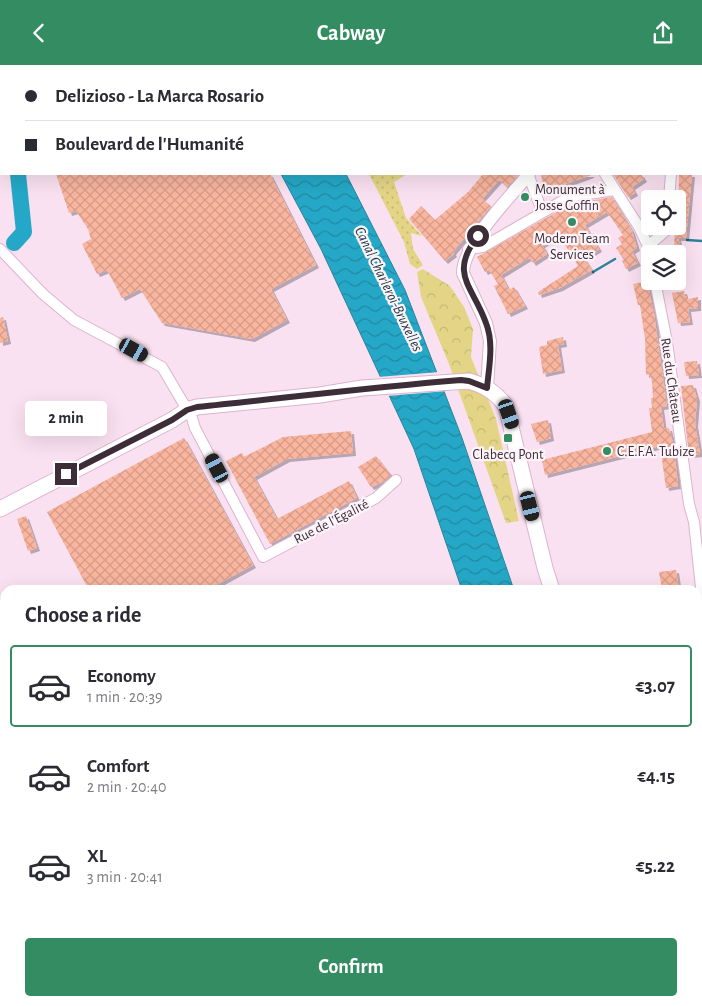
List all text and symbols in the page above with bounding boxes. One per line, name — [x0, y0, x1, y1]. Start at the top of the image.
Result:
icon: back — [25, 19, 53, 47]
icon: share — [649, 19, 677, 47]
text: Cabway — [317, 22, 385, 44]
text: Delizioso - La Marca Rosario — [55, 87, 264, 106]
text: Boulevard de l'Humanité — [55, 135, 244, 154]
place label: Monument à Josse Goffin — [535, 183, 605, 213]
map controls — [641, 190, 686, 290]
button: locate — [641, 190, 686, 235]
marker: Monument à Josse Goffin — [519, 191, 531, 203]
marker: Modern Team Services — [566, 216, 578, 228]
water label: Canal Charleroi-Bruxelles — [352, 225, 425, 354]
route start — [467, 225, 489, 247]
place label: Modern Team Services — [534, 232, 610, 262]
button: layers — [641, 245, 686, 290]
car — [117, 336, 150, 364]
street label: Rue du Château — [658, 337, 684, 423]
car — [497, 397, 520, 431]
callout: 2 min — [25, 401, 107, 437]
text: 2 min — [48, 410, 84, 426]
marker: Clabecq Pont — [502, 432, 514, 444]
marker: C.E.F.A. Tubize — [601, 445, 613, 457]
place label: C.E.F.A. Tubize — [617, 445, 694, 459]
place label: Clabecq Pont — [473, 448, 544, 462]
car — [203, 451, 230, 485]
route end — [55, 463, 77, 485]
car — [519, 490, 540, 522]
street label: Rue de l'Égalité — [290, 494, 371, 547]
text: Choose a ride — [25, 604, 141, 626]
icon: car — [27, 664, 72, 709]
text: Economy — [87, 667, 156, 686]
text: €3.07 — [635, 677, 675, 696]
text: 1 min · 20:39 — [87, 689, 163, 705]
icon: car — [27, 754, 72, 799]
text: Comfort — [87, 757, 149, 776]
text: €4.15 — [637, 767, 675, 786]
text: 2 min · 20:40 — [87, 779, 166, 795]
icon: car — [27, 844, 72, 889]
text: XL — [87, 847, 107, 866]
text: €5.22 — [636, 857, 675, 876]
text: 3 min · 20:41 — [87, 869, 163, 885]
button: Confirm — [25, 938, 677, 996]

